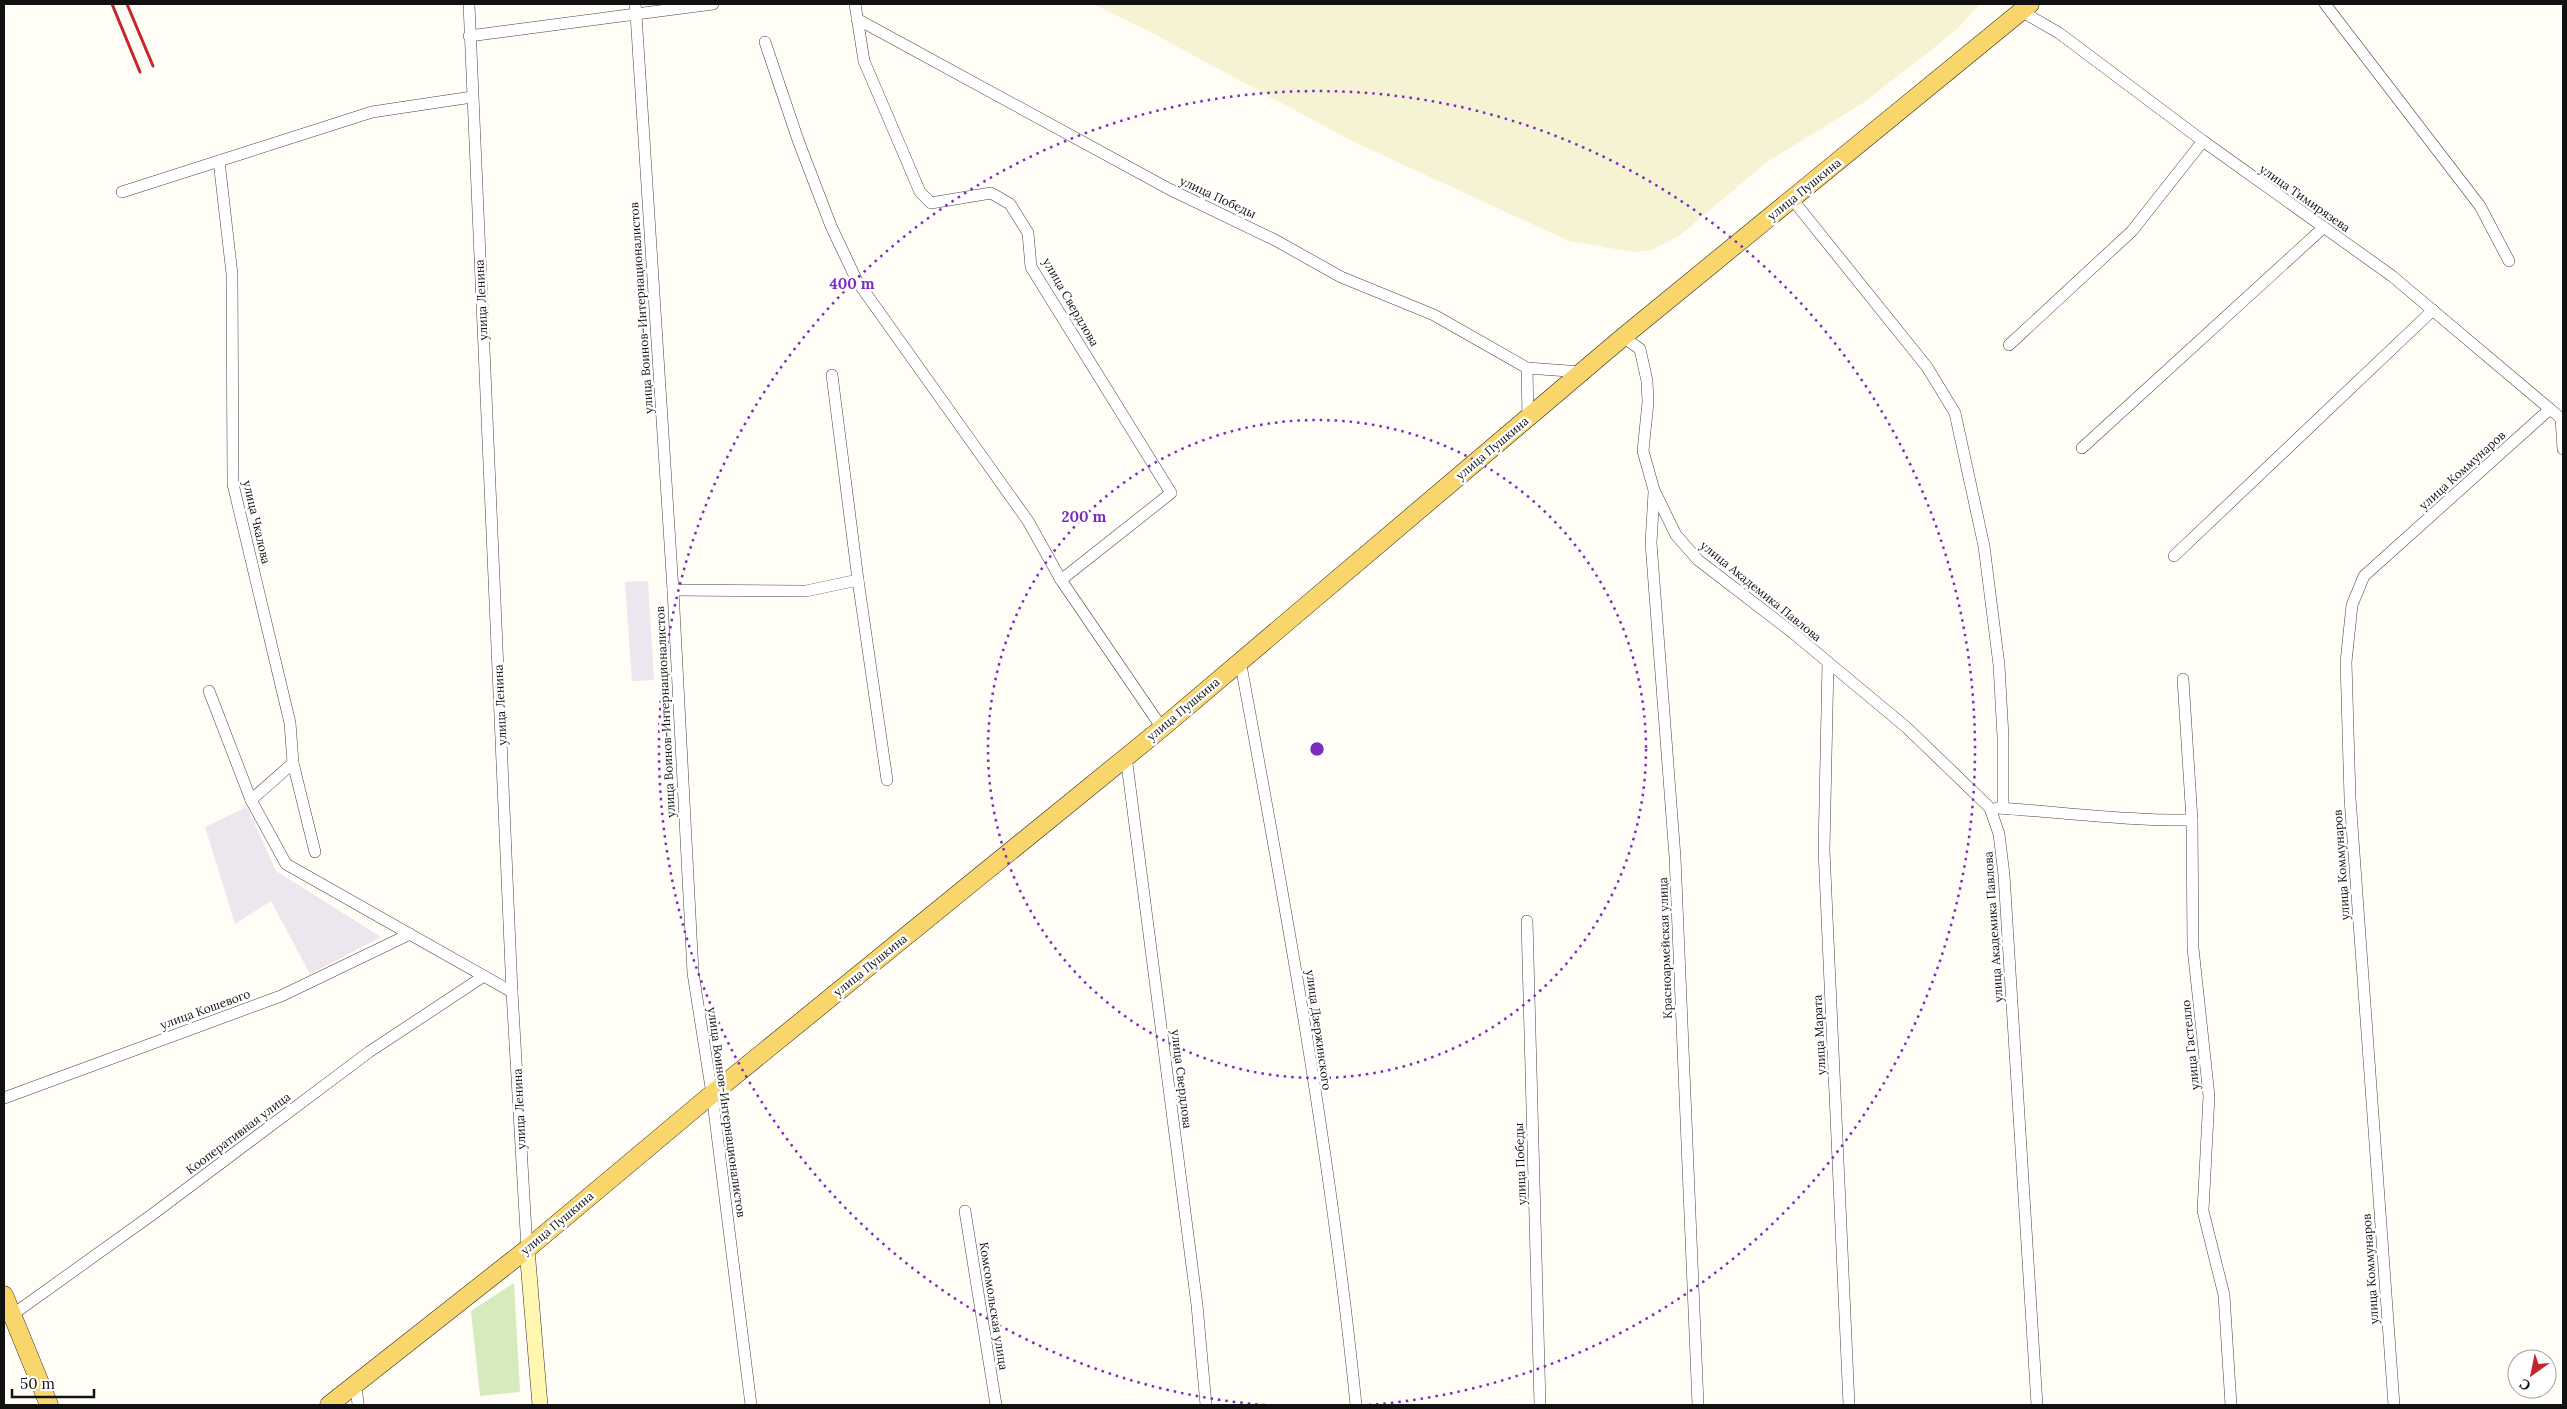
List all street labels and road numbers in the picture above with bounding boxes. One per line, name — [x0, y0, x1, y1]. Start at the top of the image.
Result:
street label: улица Пушкина — [1764, 155, 1844, 223]
street label: улица Тимирязева — [2257, 161, 2353, 235]
street label: улица Победы — [1177, 173, 1259, 221]
street label: улица Воинов-Интернационалистов — [626, 202, 656, 414]
street label: улица Свердлова — [1040, 255, 1102, 349]
street label: улица Ленина — [471, 259, 491, 341]
street label: улица Пушкина — [1453, 413, 1531, 483]
street label: улица Коммунаров — [2416, 427, 2508, 513]
street label: улица Чкалова — [240, 479, 274, 565]
street label: улица Академика Павлова — [1697, 537, 1825, 645]
street label: улица Воинов-Интернационалистов — [652, 606, 678, 818]
street label: улица Ленина — [490, 664, 510, 746]
street label: улица Пушкина — [1144, 674, 1222, 744]
street label: улица Коммунаров — [2330, 809, 2352, 921]
street label: улица Академика Павлова — [1980, 851, 2006, 1003]
street label: Красноармейская улица — [1655, 877, 1675, 1019]
street label: улица Пушкина — [830, 931, 910, 999]
street label: улица Дзержинского — [1303, 969, 1335, 1091]
street label: улица Кошевого — [158, 986, 252, 1032]
street label: улица Марата — [1809, 994, 1829, 1076]
street label: улица Гастелло — [2178, 999, 2202, 1091]
street label: улица Воинов-Интернационалистов — [705, 1006, 749, 1218]
street label: улица Свердлова — [1168, 1029, 1196, 1129]
street label: улица Ленина — [509, 1068, 529, 1150]
street label: Кооперативная улица — [183, 1089, 293, 1177]
street label: улица Победы — [1511, 1122, 1529, 1206]
street label: улица Пушкина — [518, 1188, 596, 1258]
street label: улица Коммунаров — [2359, 1213, 2381, 1325]
street label: Комсомольская улица — [976, 1241, 1012, 1371]

